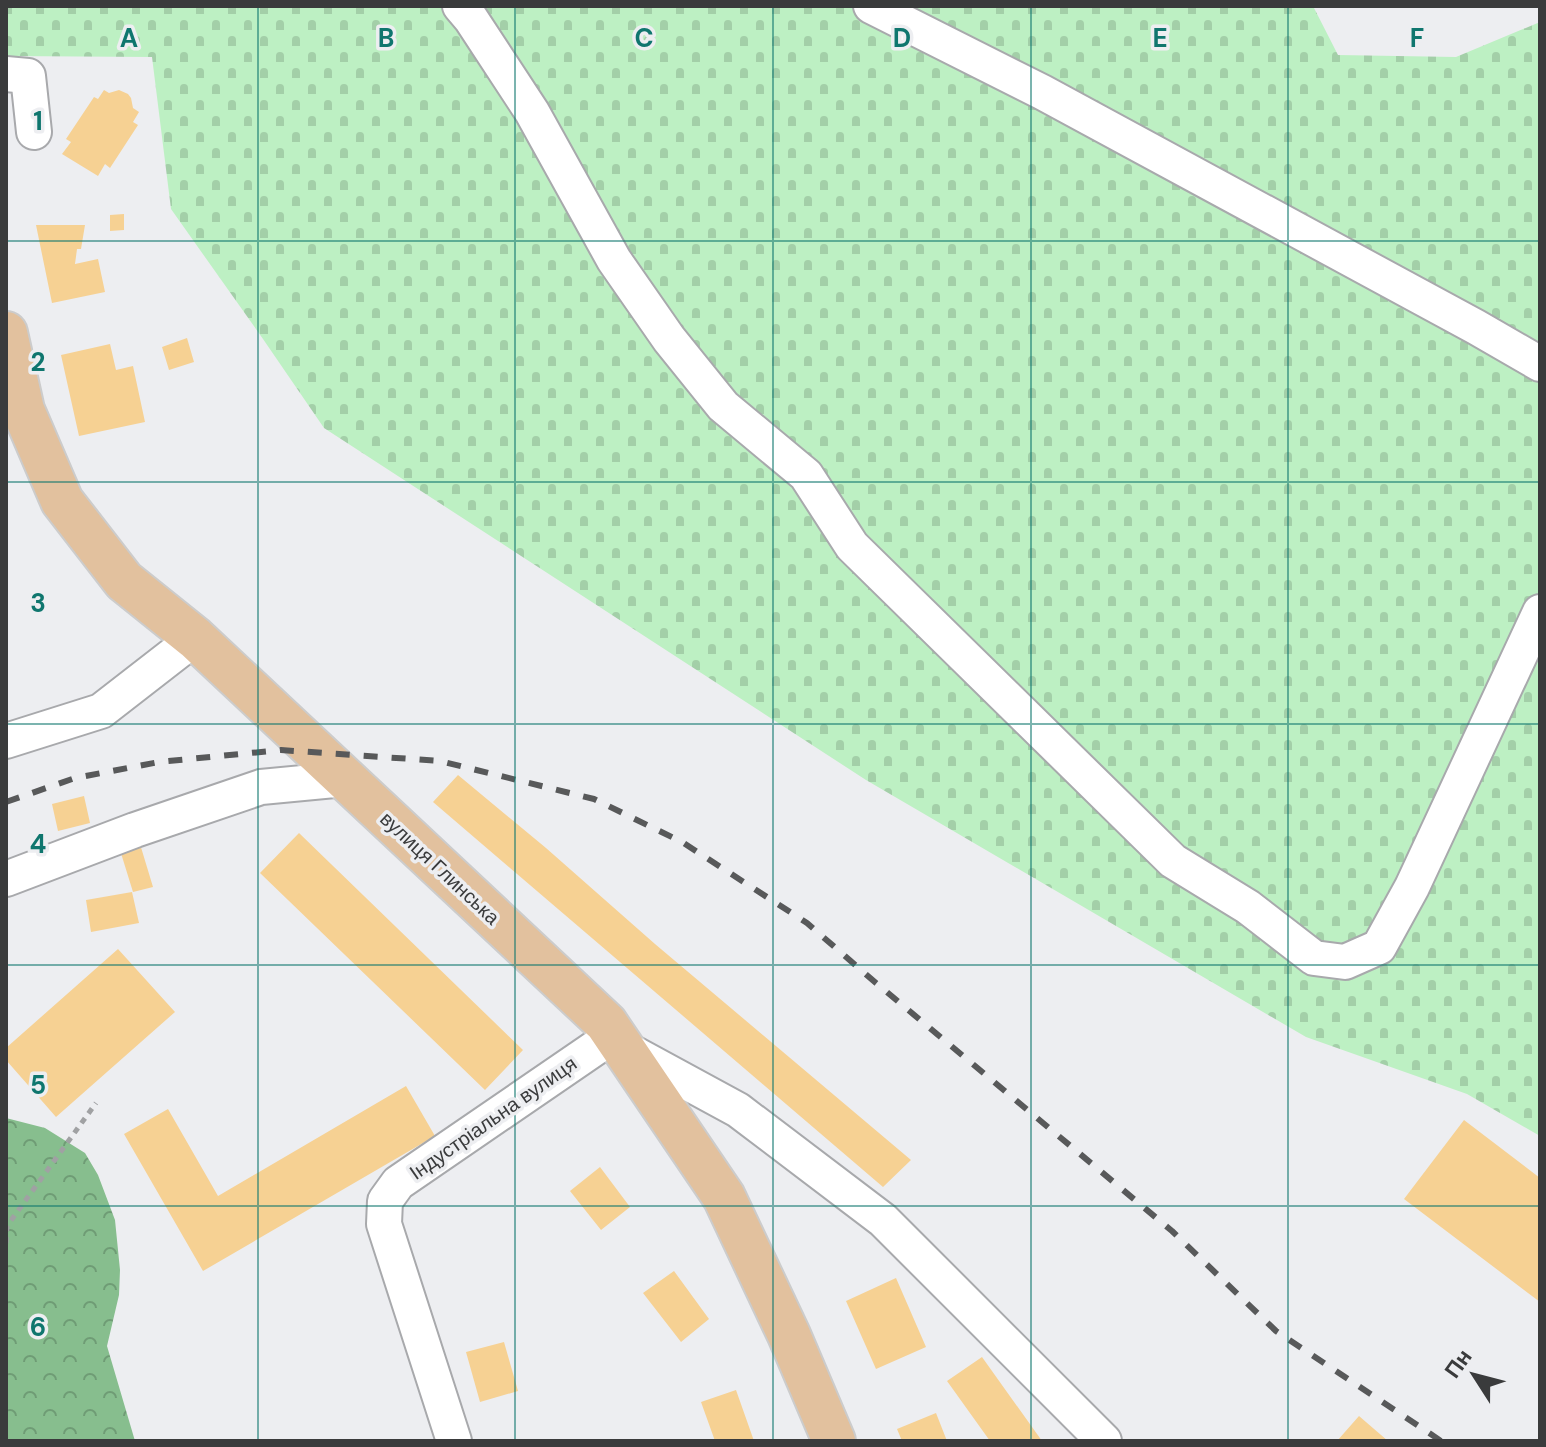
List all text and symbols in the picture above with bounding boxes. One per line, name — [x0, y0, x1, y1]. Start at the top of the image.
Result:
text: A — [120, 21, 138, 55]
text: B — [378, 21, 394, 55]
text: C — [634, 21, 654, 55]
text: D — [893, 21, 911, 55]
text: E — [1152, 21, 1168, 55]
text: F — [1410, 21, 1424, 55]
text: 1 — [33, 104, 43, 138]
text: 2 — [30, 345, 46, 379]
text: 3 — [30, 586, 46, 620]
street label: вулиця Глинська — [375, 806, 506, 931]
text: 4 — [30, 827, 46, 861]
street label: Індустріальна вулиця — [404, 1050, 582, 1186]
text: 5 — [30, 1068, 46, 1102]
text: 6 — [30, 1310, 46, 1344]
north arrow — [1434, 1335, 1514, 1415]
text: Пн — [1438, 1343, 1479, 1384]

